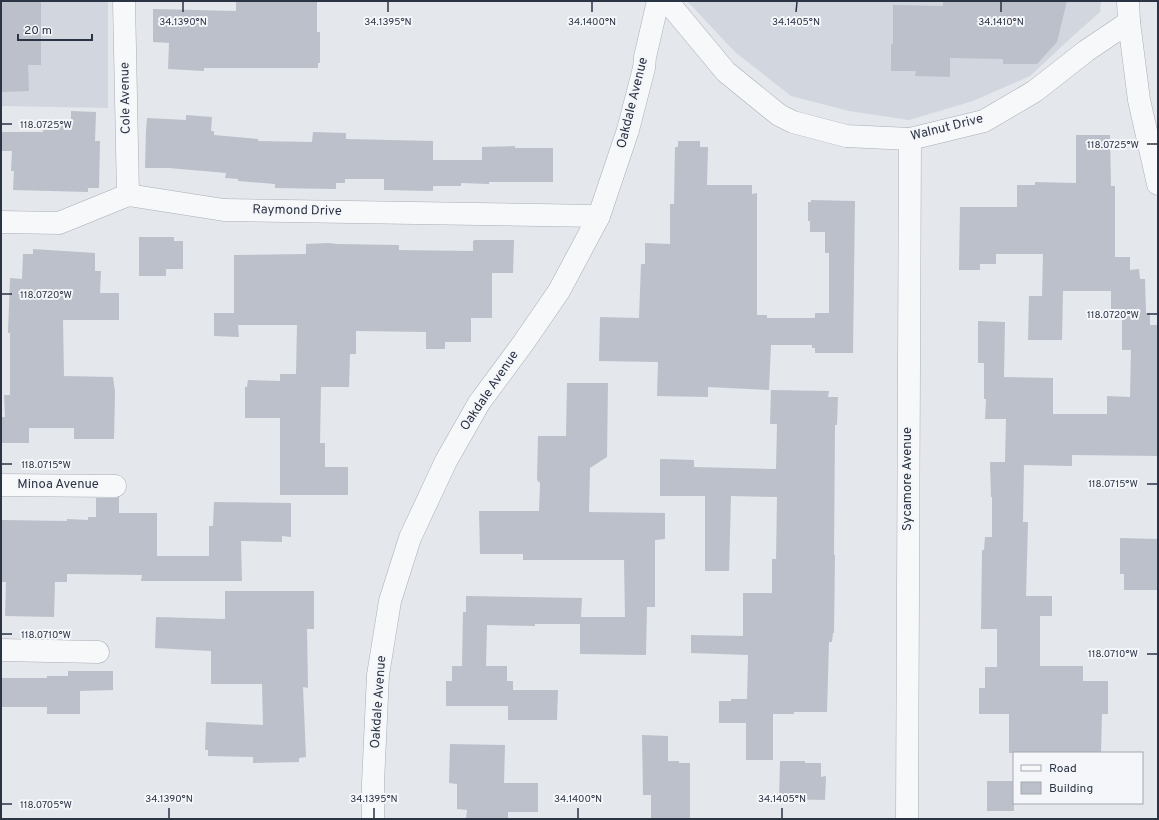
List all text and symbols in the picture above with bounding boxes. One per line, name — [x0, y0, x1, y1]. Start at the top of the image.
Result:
scale bar — [18, 16, 92, 42]
text: 34.1390°N — [159, 16, 207, 29]
text: 34.1395°N — [364, 16, 412, 29]
text: 34.1400°N — [568, 16, 616, 29]
text: 34.1405°N — [772, 16, 820, 29]
text: 34.1410°N — [978, 16, 1024, 29]
text: 20 m — [24, 23, 52, 39]
street label: Oakdale Avenue — [614, 56, 652, 150]
street label: Cole Avenue — [117, 62, 135, 134]
street label: Walnut Drive — [909, 111, 985, 145]
text: 118.0725°W — [20, 119, 72, 132]
text: 118.0725°W — [1087, 139, 1139, 152]
street label: Raymond Drive — [252, 202, 342, 220]
text: 118.0720°W — [20, 289, 72, 302]
text: 118.0720°W — [1087, 309, 1139, 322]
street label: Oakdale Avenue — [457, 348, 523, 434]
street label: Sycamore Avenue — [900, 427, 916, 531]
text: 118.0715°W — [21, 459, 71, 472]
street label: Minoa Avenue — [17, 477, 99, 493]
text: 118.0715°W — [1088, 478, 1138, 491]
text: 118.0710°W — [21, 629, 71, 642]
text: 118.0710°W — [1088, 648, 1138, 661]
street label: Oakdale Avenue — [368, 655, 390, 749]
legend — [1013, 752, 1143, 804]
text: Road — [1049, 761, 1077, 777]
text: Building — [1049, 781, 1093, 797]
text: 34.1390°N — [145, 793, 193, 806]
text: 34.1395°N — [350, 793, 398, 806]
text: 34.1400°N — [554, 793, 602, 806]
text: 34.1405°N — [758, 793, 806, 806]
text: 118.0705°W — [20, 799, 72, 812]

